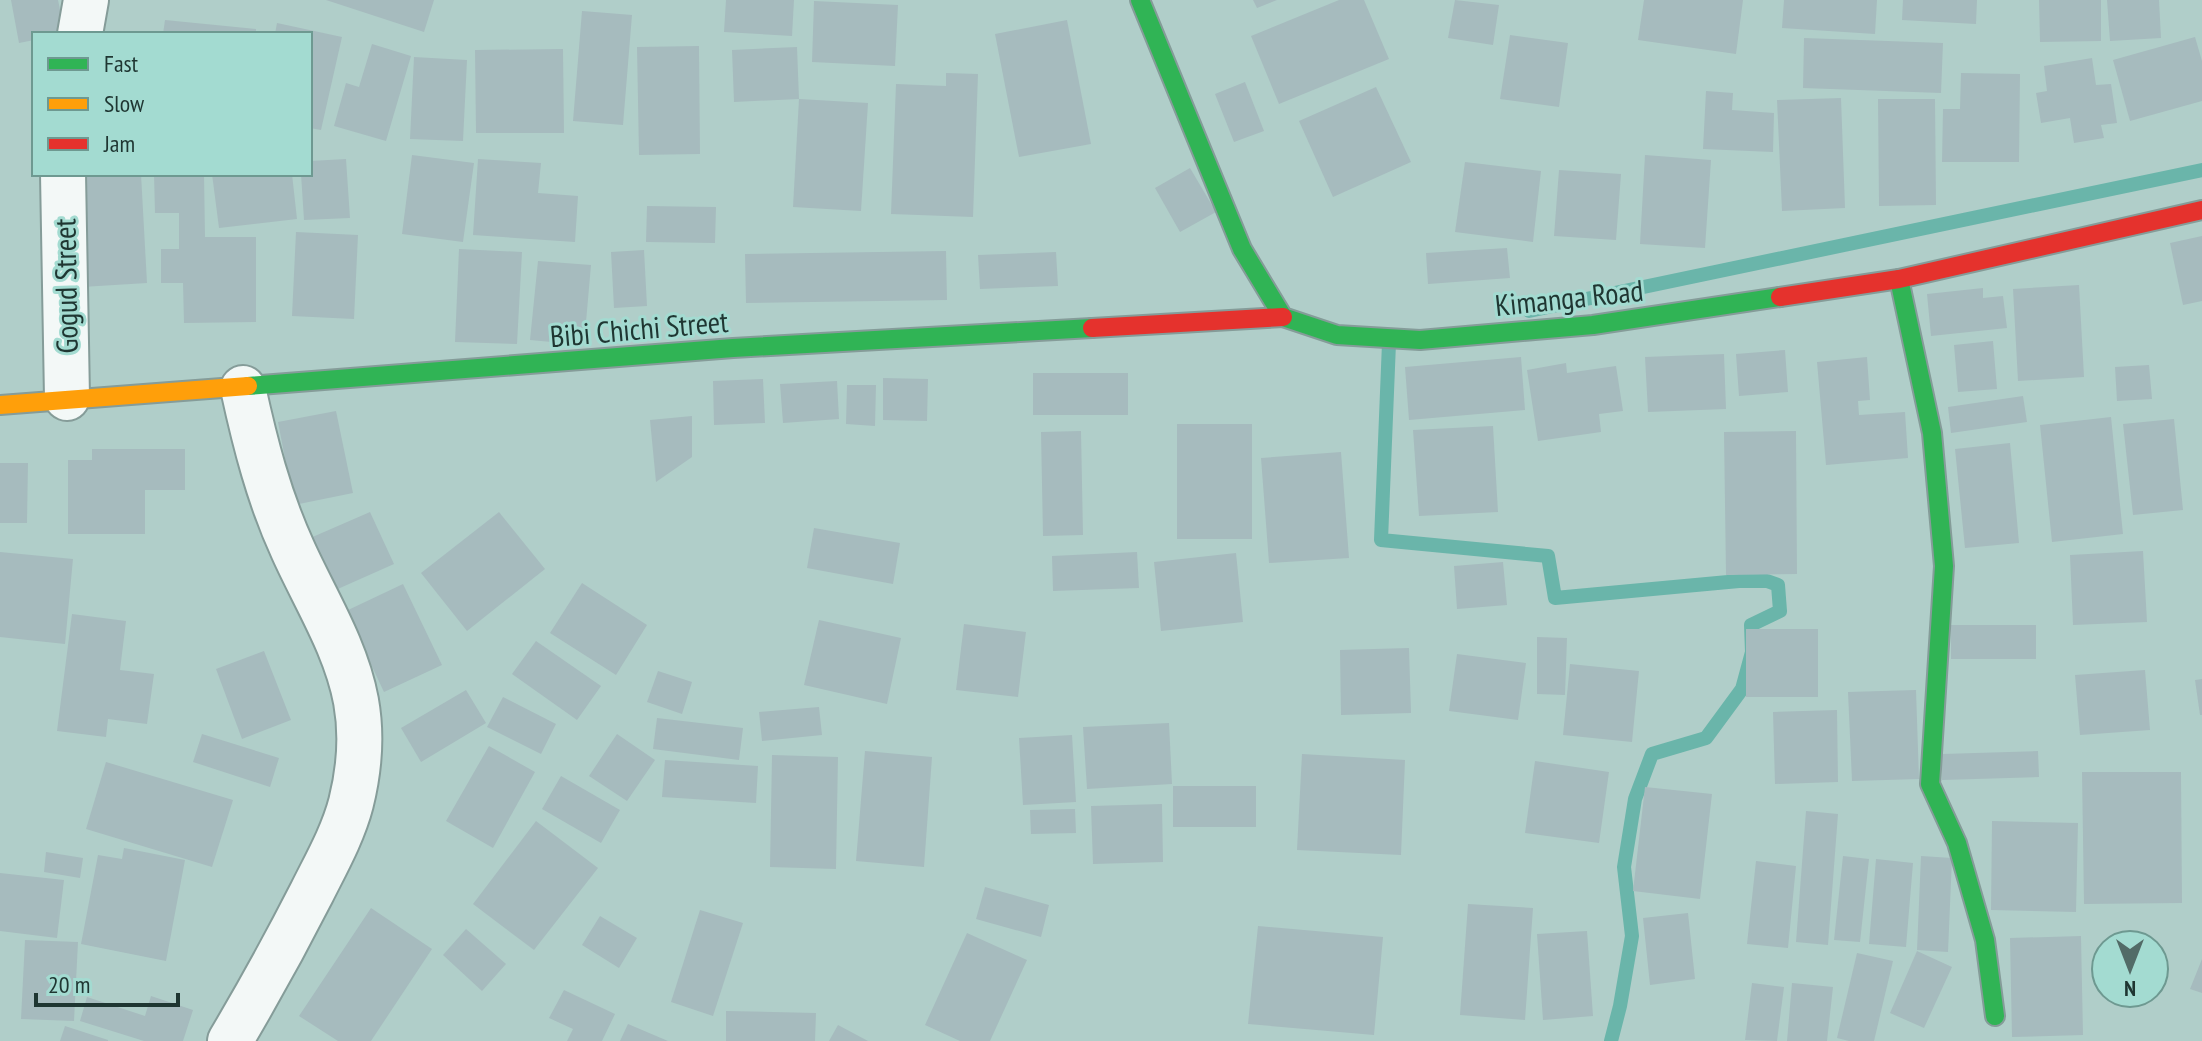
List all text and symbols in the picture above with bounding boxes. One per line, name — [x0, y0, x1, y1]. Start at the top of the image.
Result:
legend — [32, 32, 312, 176]
text: Fast — [104, 48, 139, 79]
text: Slow — [104, 88, 145, 119]
text: Jam — [103, 128, 135, 159]
street label: Gogud Street — [44, 217, 86, 354]
street label: Kimanga Road — [1493, 270, 1645, 324]
street label: Bibi Chichi Street — [548, 301, 731, 355]
north arrow — [2090, 929, 2170, 1009]
scale bar — [36, 957, 178, 1007]
text: 20 m — [48, 969, 90, 1000]
text: N — [2124, 975, 2136, 1003]

